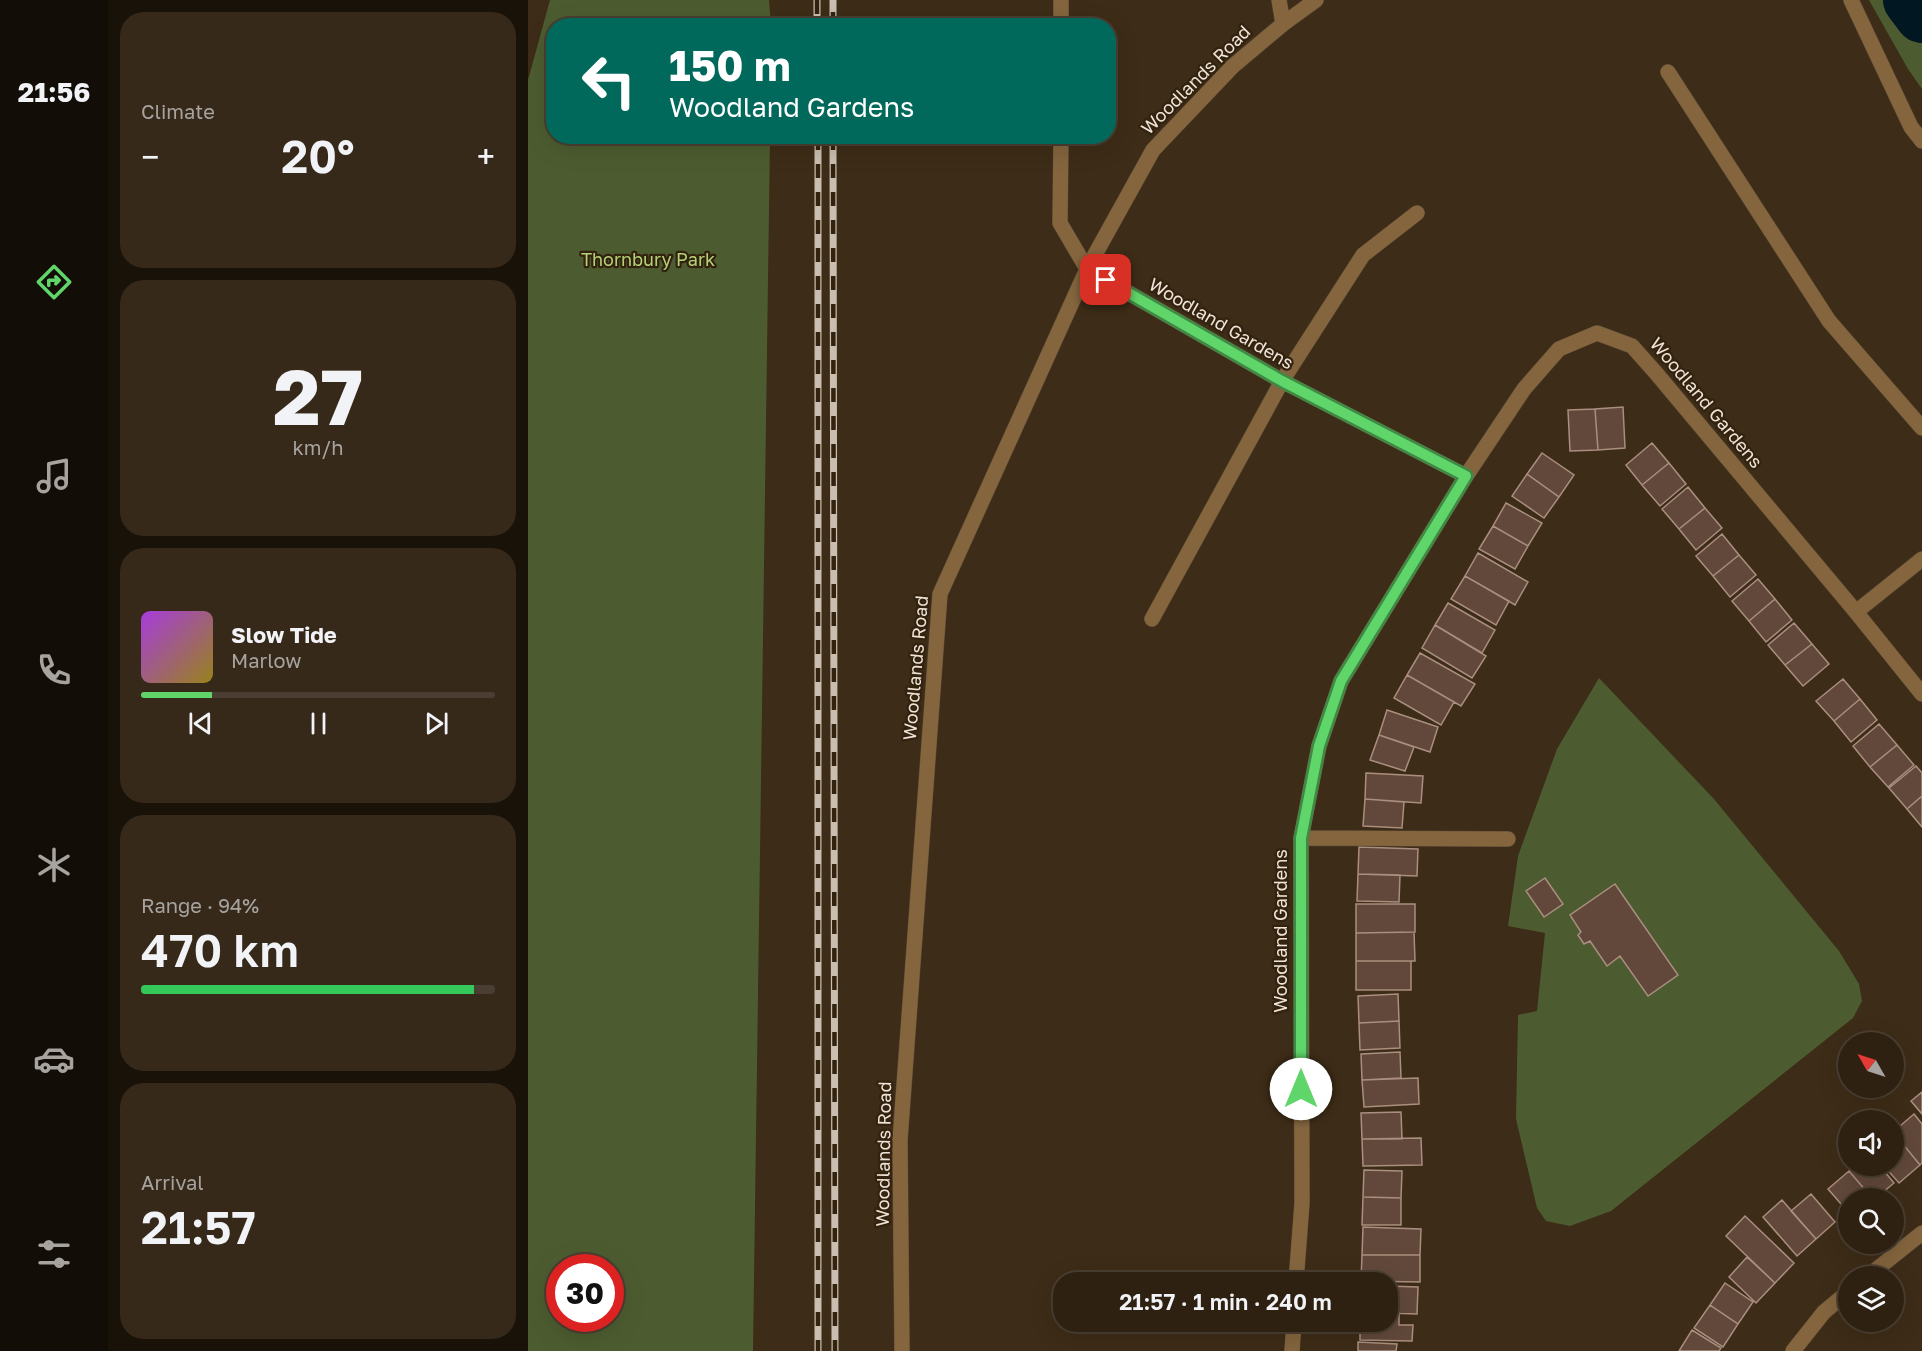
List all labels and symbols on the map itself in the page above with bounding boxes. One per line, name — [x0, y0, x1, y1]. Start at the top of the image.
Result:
street label: Woodlands Road — [1136, 20, 1254, 138]
park label: Thornbury Park — [581, 248, 715, 270]
pin — [1080, 254, 1131, 305]
street label: Woodland Gardens — [1145, 273, 1298, 374]
street label: Woodland Gardens — [1646, 333, 1768, 472]
street label: Woodlands Road — [898, 595, 932, 741]
street label: Woodland Gardens — [1269, 849, 1291, 1013]
north arrow — [1838, 1032, 1904, 1098]
position arrow — [1269, 1057, 1333, 1121]
street label: Woodlands Road — [871, 1081, 895, 1227]
speed limit sign: 30 — [546, 1254, 624, 1332]

